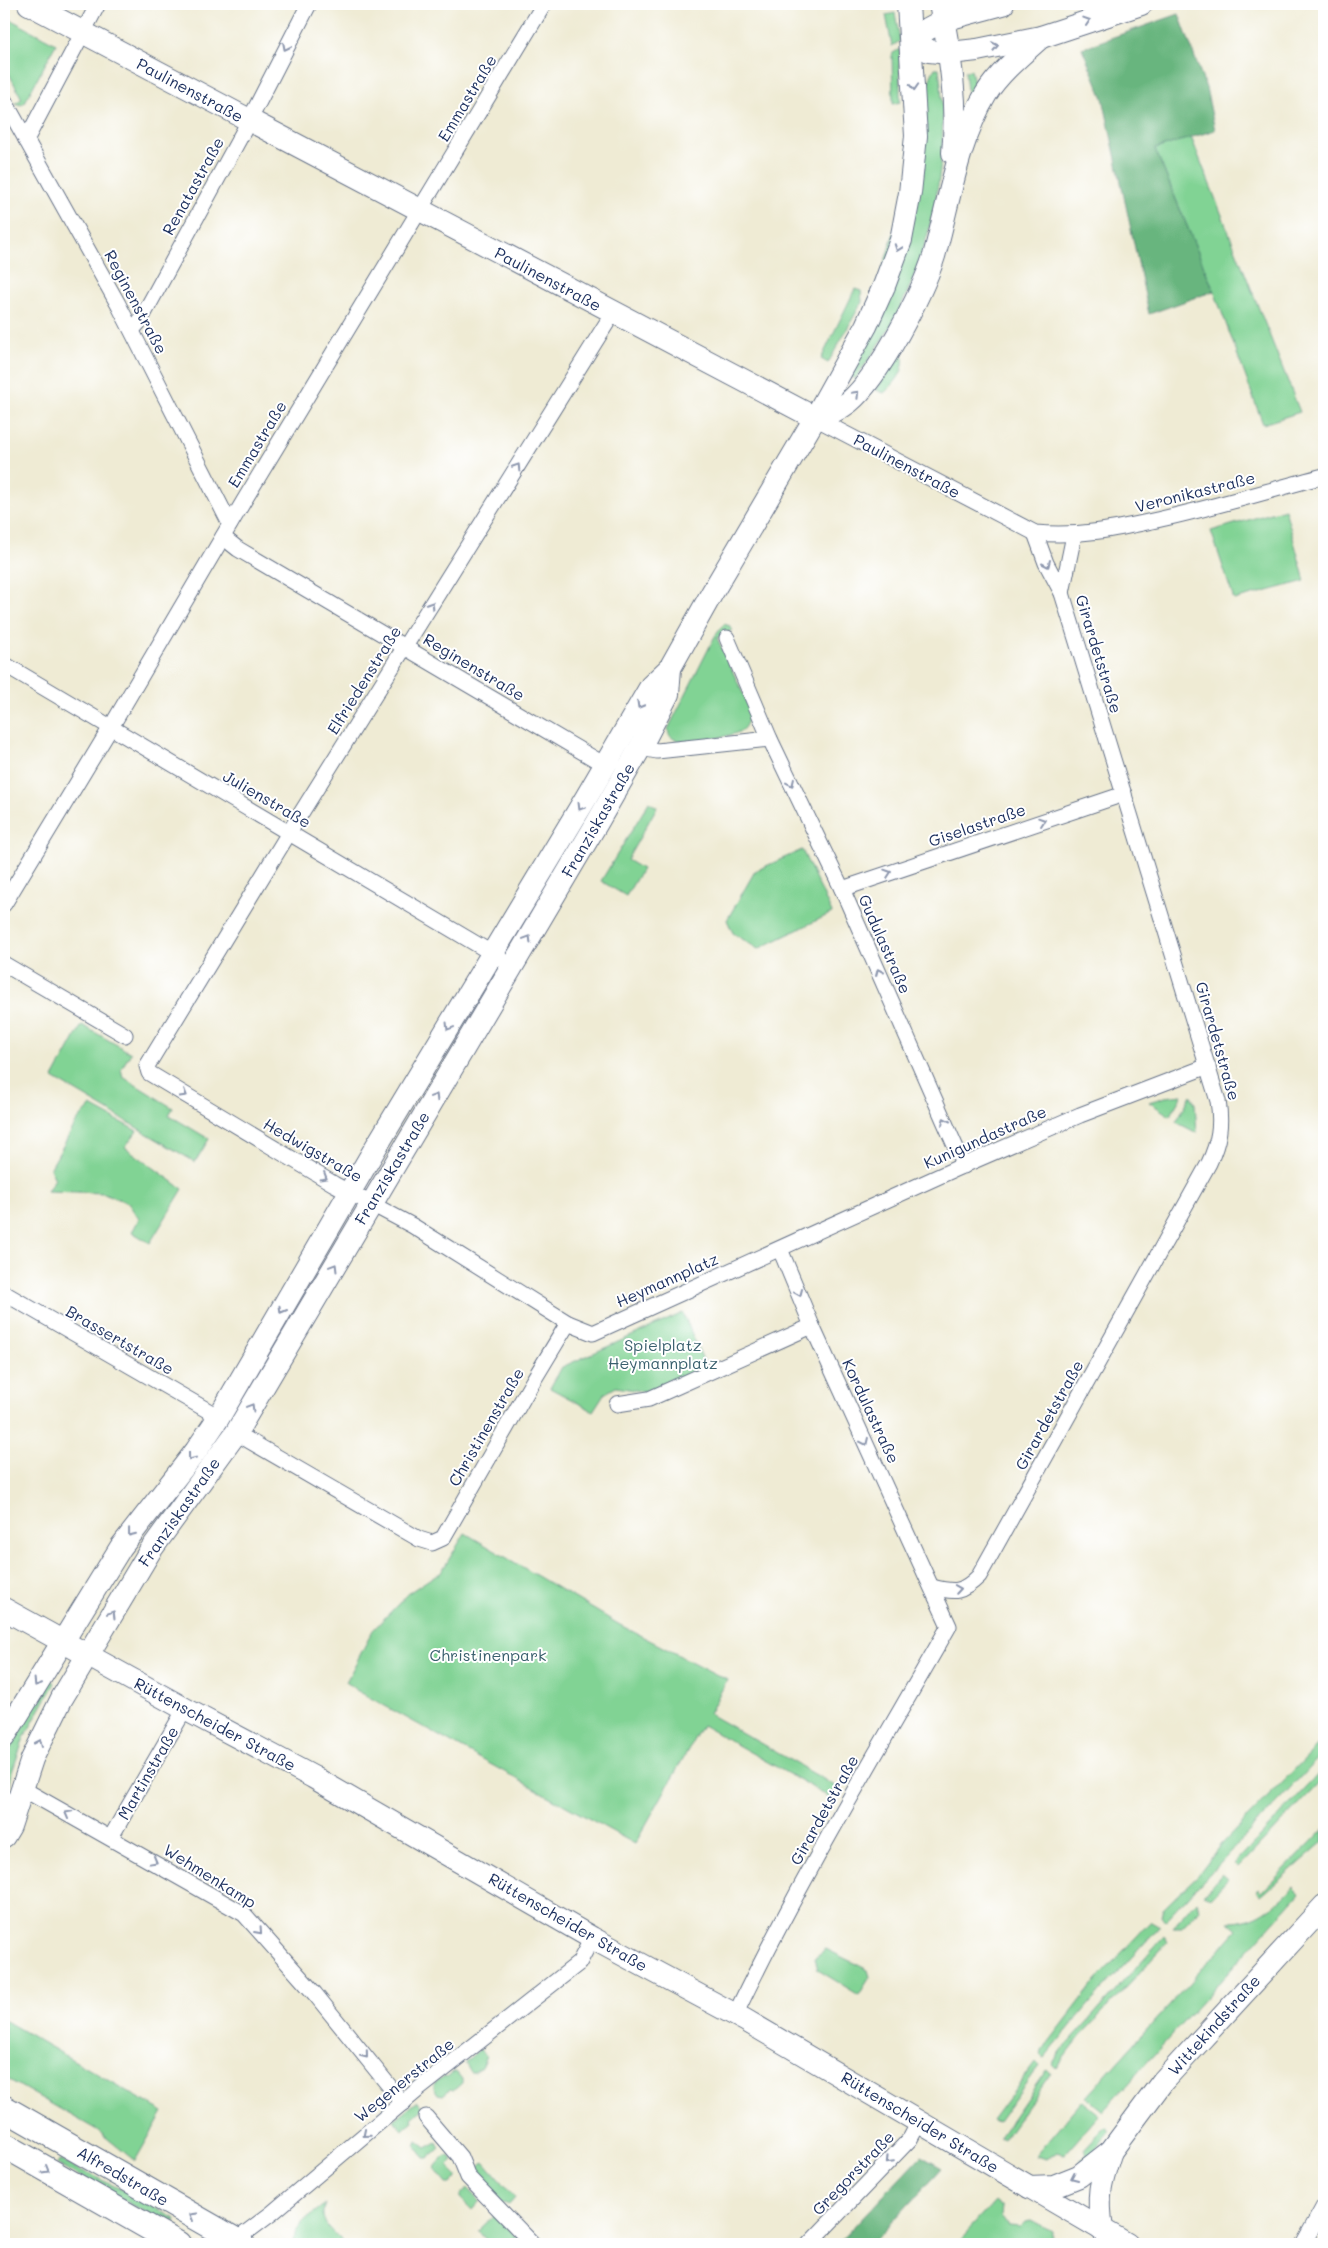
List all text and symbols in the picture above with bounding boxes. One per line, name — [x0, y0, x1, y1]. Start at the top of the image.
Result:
one-way arrow — [1082, 17, 1091, 27]
one-way arrow — [283, 42, 293, 51]
one-way arrow — [991, 42, 1000, 52]
street label: Emmastraße — [432, 51, 501, 145]
street label: Paulinenstraße — [133, 53, 247, 127]
one-way arrow — [908, 83, 919, 91]
street label: Renatastraße — [157, 133, 228, 238]
street label: Paulinenstraße — [491, 242, 605, 316]
one-way arrow — [894, 243, 904, 251]
street label: Reginenstraße — [100, 246, 173, 357]
one-way arrow — [850, 391, 859, 400]
street label: Emmastraße — [222, 397, 291, 491]
street label: Paulinenstraße — [850, 429, 964, 503]
one-way arrow — [511, 463, 520, 472]
street label: Veronikastraße — [1133, 466, 1257, 517]
one-way arrow — [1041, 559, 1051, 568]
street label: Girardetstraße — [1071, 592, 1127, 716]
one-way arrow — [425, 601, 435, 610]
street label: Elfriedenstraße — [322, 622, 405, 738]
street label: Reginenstraße — [420, 628, 529, 705]
one-way arrow — [636, 699, 646, 708]
street label: Franziskastraße — [556, 759, 639, 881]
street label: Julienstraße — [220, 765, 315, 832]
one-way arrow — [784, 778, 795, 787]
street label: Giselastraße — [926, 798, 1028, 851]
one-way arrow — [577, 802, 587, 811]
one-way arrow — [1037, 817, 1046, 827]
one-way arrow — [883, 869, 892, 879]
street label: Gudulastraße — [854, 891, 917, 997]
one-way arrow — [521, 935, 531, 944]
one-way arrow — [874, 968, 885, 977]
street label: Girardetstraße — [1191, 979, 1245, 1103]
one-way arrow — [446, 1021, 456, 1030]
one-way arrow — [179, 1088, 188, 1098]
one-way arrow — [428, 1094, 438, 1103]
street label: Kunigundastraße — [920, 1100, 1049, 1173]
street label: Franziskastraße — [349, 1107, 434, 1228]
street label: Hedwigstraße — [260, 1113, 367, 1186]
one-way arrow — [940, 1117, 951, 1126]
one-way arrow — [318, 1171, 327, 1181]
street label: Heymannplatz — [612, 1248, 721, 1311]
one-way arrow — [327, 1264, 337, 1273]
one-way arrow — [793, 1289, 803, 1297]
street label: Brassertstraße — [62, 1300, 178, 1379]
one-way arrow — [278, 1305, 288, 1314]
park label: Spielplatz Heymannplatz — [608, 1334, 718, 1373]
street label: Kordulastraße — [838, 1355, 905, 1466]
street label: Girardetstraße — [1010, 1356, 1088, 1474]
street label: Christinenstraße — [443, 1364, 528, 1490]
one-way arrow — [244, 1403, 254, 1412]
one-way arrow — [859, 1437, 870, 1446]
one-way arrow — [188, 1451, 197, 1461]
street label: Franziskastraße — [133, 1453, 224, 1570]
one-way arrow — [129, 1527, 137, 1536]
one-way arrow — [953, 1585, 962, 1595]
one-way arrow — [106, 1610, 116, 1619]
park label: Christinenpark — [429, 1644, 547, 1665]
street label: Rüttenscheider Straße — [131, 1672, 300, 1775]
one-way arrow — [33, 1678, 43, 1687]
street label: Martinstraße — [112, 1722, 183, 1823]
one-way arrow — [33, 1739, 44, 1748]
street label: Girardetstraße — [785, 1751, 863, 1869]
one-way arrow — [65, 1810, 74, 1820]
street label: Wehmenkamp — [160, 1839, 261, 1913]
one-way arrow — [148, 1855, 157, 1865]
street label: Rüttenscheider Straße — [485, 1867, 652, 1976]
one-way arrow — [254, 1926, 263, 1935]
street label: Wittekindstraße — [1163, 1970, 1264, 2079]
street label: Wegenerstraße — [349, 2033, 458, 2126]
one-way arrow — [359, 2049, 367, 2058]
street label: Rüttenscheider Straße — [838, 2066, 1003, 2177]
street label: Gregorstraße — [807, 2126, 898, 2219]
one-way arrow — [363, 2128, 372, 2137]
street label: Alfredstraße — [74, 2141, 173, 2210]
one-way arrow — [886, 2155, 895, 2164]
one-way arrow — [41, 2163, 50, 2173]
one-way arrow — [1070, 2171, 1079, 2182]
one-way arrow — [190, 2213, 199, 2223]

